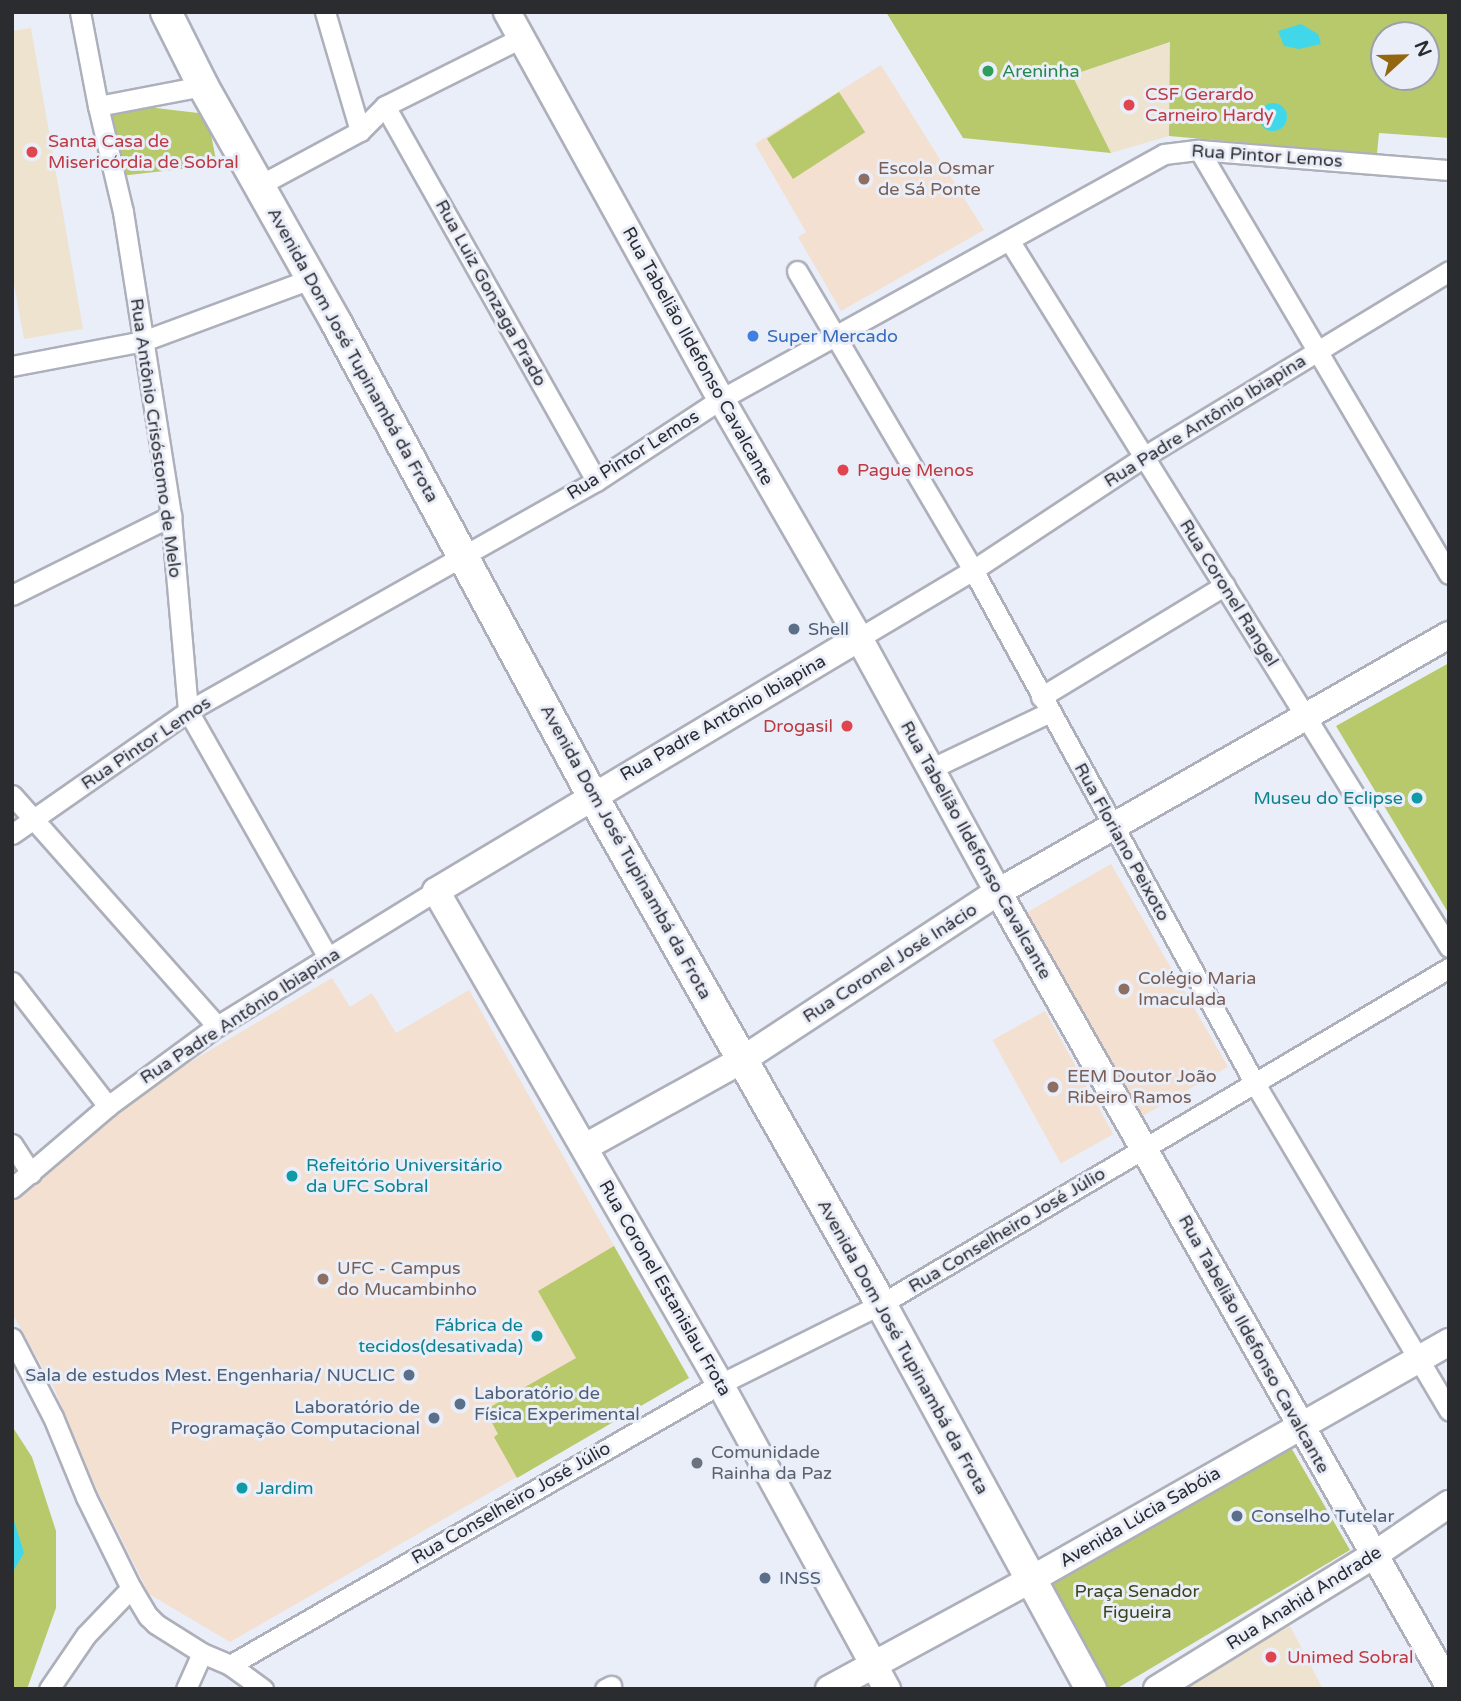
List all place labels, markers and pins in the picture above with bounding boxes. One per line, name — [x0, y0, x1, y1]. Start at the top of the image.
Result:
place label: Areninha — [1002, 60, 1080, 82]
marker: Areninha — [980, 63, 996, 79]
place label: CSF Gerardo Carneiro Hardy — [1145, 84, 1274, 126]
marker: CSF Gerardo Carneiro Hardy — [1119, 95, 1139, 115]
place label: Santa Casa de Misericórdia de Sobral — [48, 131, 239, 174]
marker: Santa Casa de Misericórdia de Sobral — [22, 142, 42, 162]
place label: Escola Osmar de Sá Ponte — [878, 158, 994, 200]
marker: Escola Osmar de Sá Ponte — [856, 171, 872, 187]
place label: Super Mercado — [767, 325, 898, 347]
marker: Super Mercado — [745, 328, 761, 344]
place label: Pague Menos — [857, 459, 974, 481]
marker: Pague Menos — [835, 462, 851, 478]
place label: Shell — [808, 618, 849, 640]
marker: Shell — [786, 621, 802, 637]
place label: Drogasil — [763, 715, 833, 737]
marker: Drogasil — [839, 718, 855, 734]
place label: Museu do Eclipse — [1253, 787, 1403, 809]
marker: Museu do Eclipse — [1409, 790, 1425, 806]
place label: Colégio Maria Imaculada — [1138, 968, 1256, 1010]
marker: Colégio Maria Imaculada — [1116, 981, 1132, 997]
place label: EEM Doutor João Ribeiro Ramos — [1067, 1066, 1217, 1108]
marker: EEM Doutor João Ribeiro Ramos — [1045, 1079, 1061, 1095]
place label: Refeitório Universitário da UFC Sobral — [306, 1155, 502, 1198]
marker: Refeitório Universitário da UFC Sobral — [284, 1168, 300, 1184]
place label: UFC - Campus do Mucambinho — [337, 1258, 477, 1300]
marker: UFC - Campus do Mucambinho — [315, 1271, 331, 1287]
place label: Fábrica de tecidos(desativada) — [358, 1315, 523, 1358]
marker: Fábrica de tecidos(desativada) — [529, 1328, 545, 1344]
place label: Sala de estudos Mest. Engenharia/ NUCLIC — [25, 1364, 395, 1386]
marker: Sala de estudos Mest. Engenharia/ NUCLIC — [401, 1367, 417, 1383]
place label: Laboratório de Física Experimental — [474, 1383, 640, 1426]
marker: Laboratório de Física Experimental — [452, 1396, 468, 1412]
place label: Laboratório de Programação Computacional — [171, 1397, 420, 1440]
marker: Laboratório de Programação Computacional — [426, 1410, 442, 1426]
place label: Comunidade Rainha da Paz — [711, 1442, 832, 1484]
marker: Comunidade Rainha da Paz — [689, 1455, 705, 1471]
place label: Jardim — [256, 1477, 313, 1499]
marker: Jardim — [234, 1480, 250, 1496]
place label: Conselho Tutelar — [1251, 1505, 1394, 1527]
marker: Conselho Tutelar — [1229, 1508, 1245, 1524]
place label: INSS — [779, 1567, 821, 1589]
marker: INSS — [757, 1570, 773, 1586]
place label: Unimed Sobral — [1287, 1646, 1413, 1668]
marker: Unimed Sobral — [1261, 1647, 1281, 1667]

